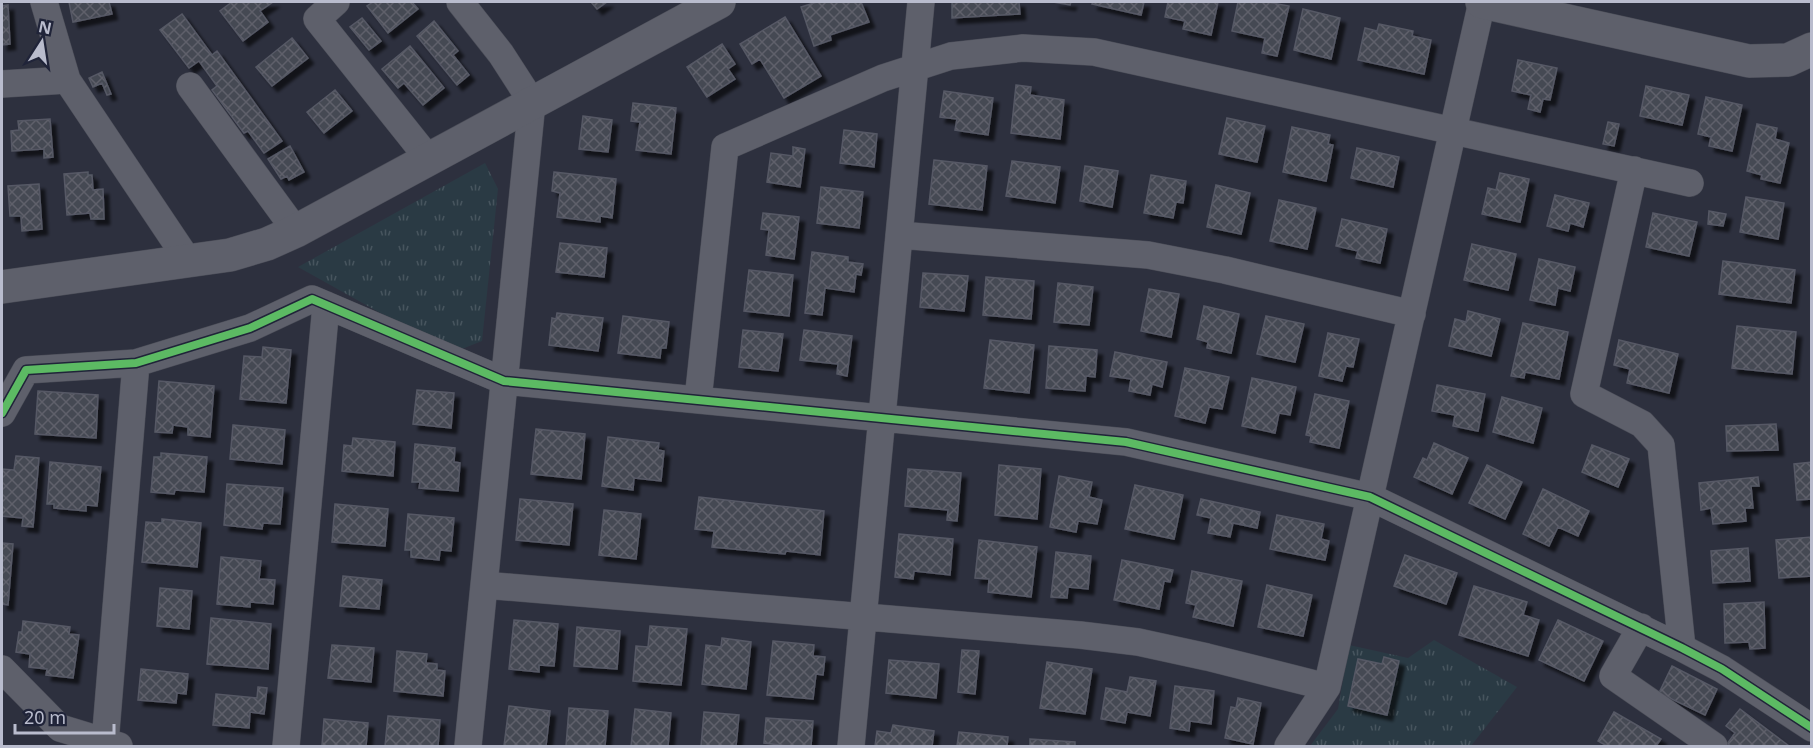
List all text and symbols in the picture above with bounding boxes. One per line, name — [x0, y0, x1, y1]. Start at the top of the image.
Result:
north arrow — [12, 12, 72, 72]
text: N — [36, 15, 54, 39]
scale bar — [15, 697, 114, 735]
text: 20 m — [24, 705, 66, 729]

